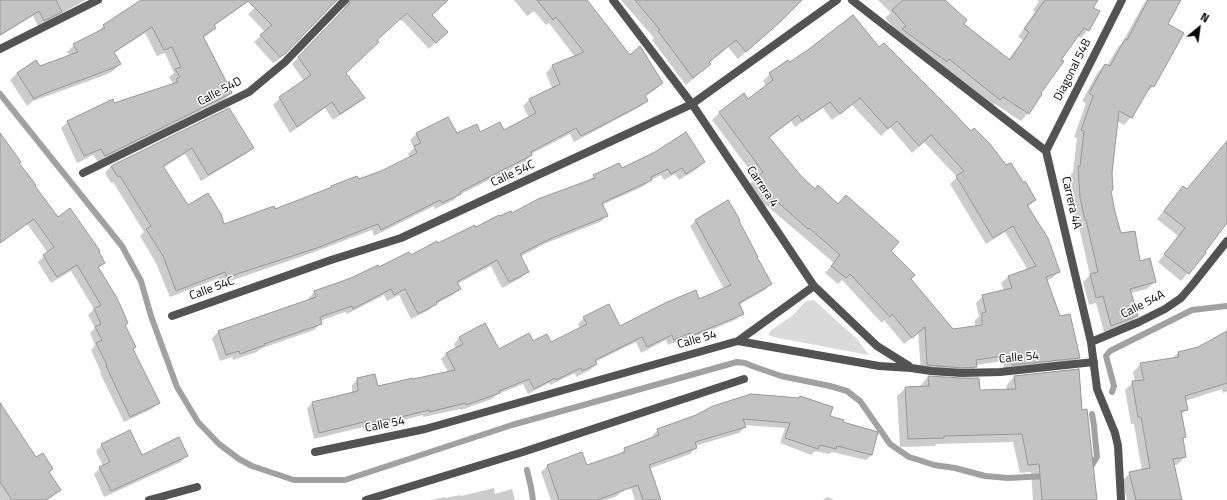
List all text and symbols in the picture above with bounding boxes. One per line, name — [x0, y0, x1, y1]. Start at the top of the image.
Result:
north arrow — [1179, 8, 1219, 48]
text: N — [1198, 9, 1212, 26]
street label: Diagonal 54B — [1051, 37, 1095, 103]
street label: Calle 54D — [195, 74, 245, 110]
street label: Calle 54C — [489, 158, 537, 190]
street label: Carrera 4 — [743, 164, 781, 210]
street label: Carrera 4A — [1058, 175, 1084, 231]
street label: Calle 54C — [188, 274, 236, 304]
street label: Calle 54A — [1119, 288, 1167, 322]
street label: Calle 54 — [676, 328, 718, 352]
street label: Calle 54 — [998, 349, 1040, 367]
street label: Calle 54 — [364, 414, 406, 436]

